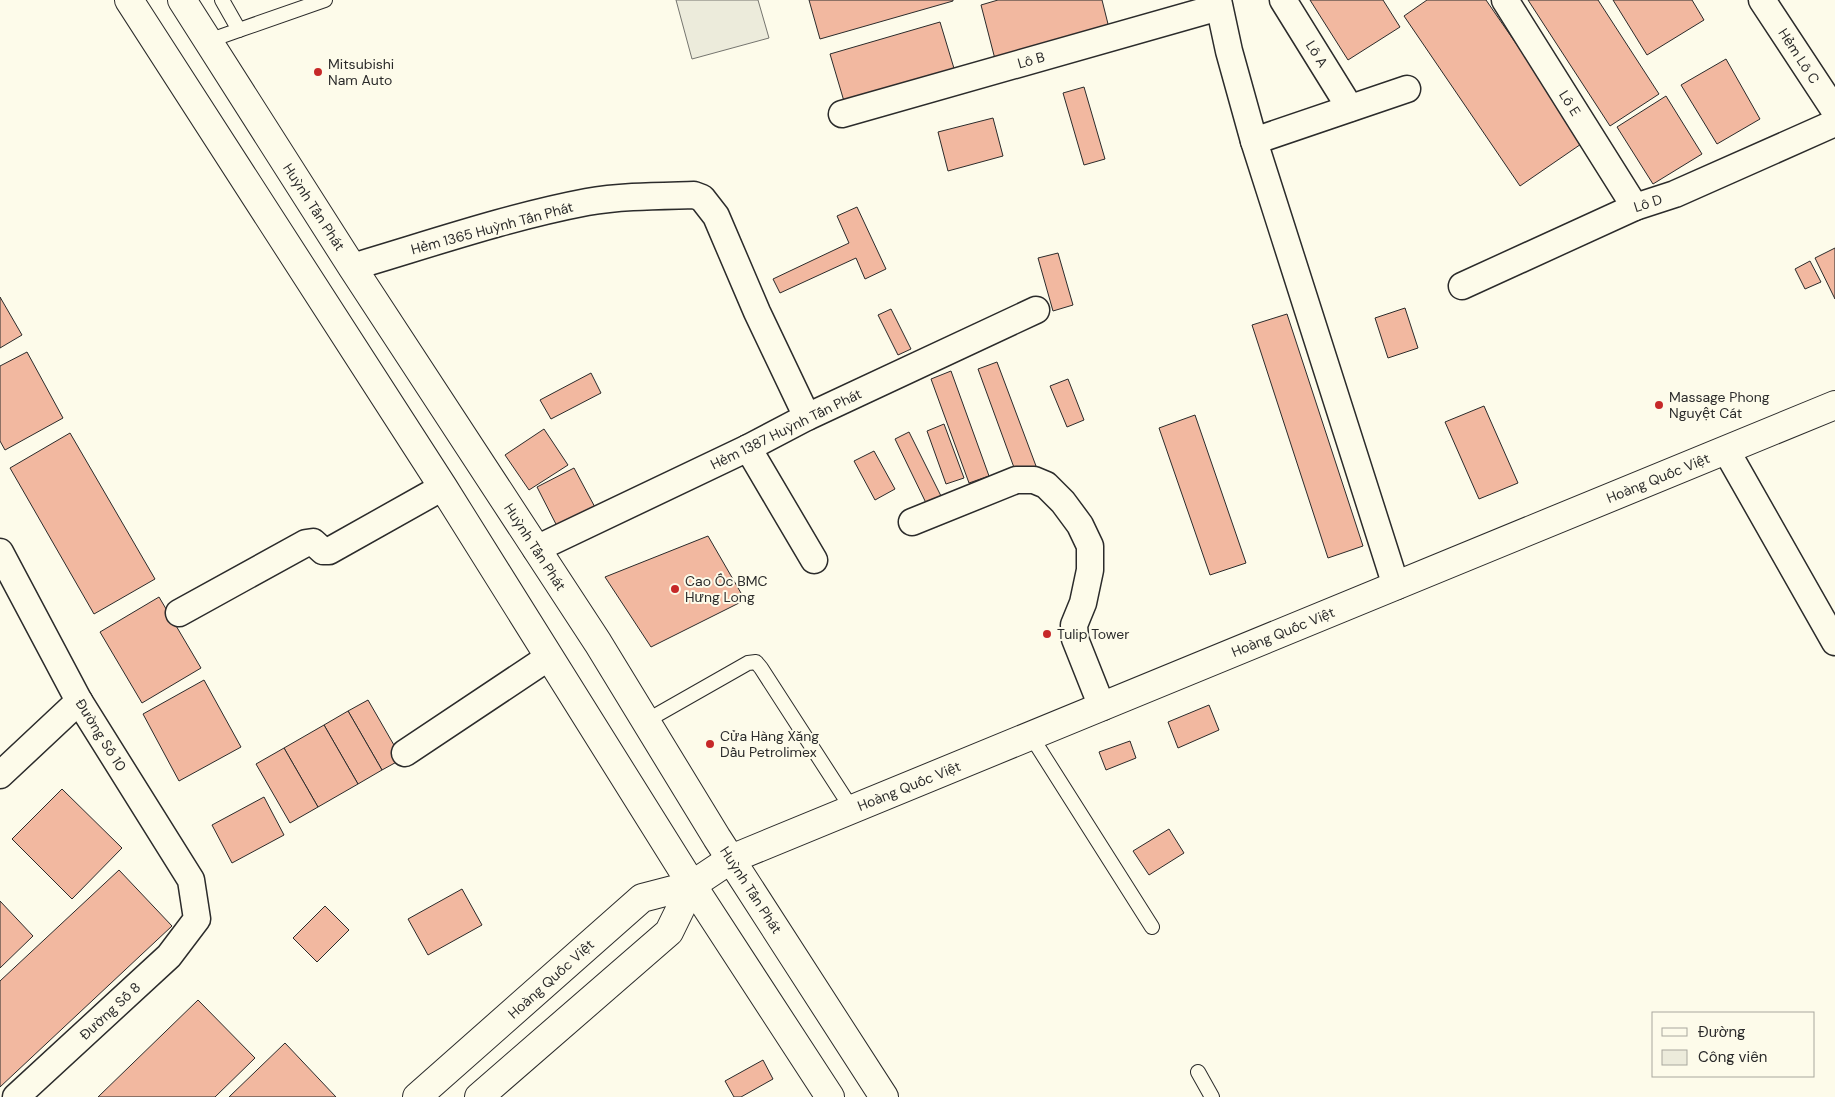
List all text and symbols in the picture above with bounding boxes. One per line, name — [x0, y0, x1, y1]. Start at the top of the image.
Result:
street label: Hẻm Lô C — [1774, 25, 1824, 87]
street label: Lô A — [1302, 37, 1332, 71]
street label: Lô B — [1015, 48, 1047, 72]
place label: Mitsubishi Nam Auto — [328, 55, 394, 89]
marker: Mitsubishi Nam Auto — [312, 66, 324, 78]
street label: Lô E — [1555, 87, 1585, 119]
street label: Huỳnh Tấn Phát — [279, 160, 349, 254]
street label: Lô D — [1632, 190, 1664, 216]
street label: Hẻm 1365 Huỳnh Tấn Phát — [409, 198, 575, 258]
street label: Hẻm 1387 Huỳnh Tấn Phát — [707, 385, 865, 473]
place label: Massage Phong Nguyệt Cát — [1669, 388, 1770, 422]
marker: Massage Phong Nguyệt Cát — [1653, 399, 1665, 411]
street label: Hoàng Quốc Việt — [1604, 449, 1712, 507]
street label: Huỳnh Tấn Phát — [500, 500, 570, 594]
place label: Cao Ốc BMC Hưng Long — [685, 572, 768, 606]
marker: Cao Ốc BMC Hưng Long — [669, 583, 681, 595]
street label: Hoàng Quốc Việt — [1229, 603, 1337, 661]
place label: Tulip Tower — [1057, 625, 1129, 643]
marker: Tulip Tower — [1041, 628, 1053, 640]
street label: Đường Số 10 — [72, 695, 130, 775]
place label: Cửa Hàng Xăng Dầu Petrolimex — [720, 727, 819, 761]
marker: Cửa Hàng Xăng Dầu Petrolimex — [704, 738, 716, 750]
street label: Hoàng Quốc Việt — [855, 757, 963, 815]
street label: Huỳnh Tấn Phát — [716, 843, 786, 937]
street label: Hoàng Quốc Việt — [504, 936, 598, 1022]
street label: Đường Số 8 — [76, 978, 144, 1044]
legend — [1652, 1012, 1815, 1077]
text: Đường — [1698, 1022, 1746, 1042]
text: Công viên — [1698, 1047, 1767, 1067]

